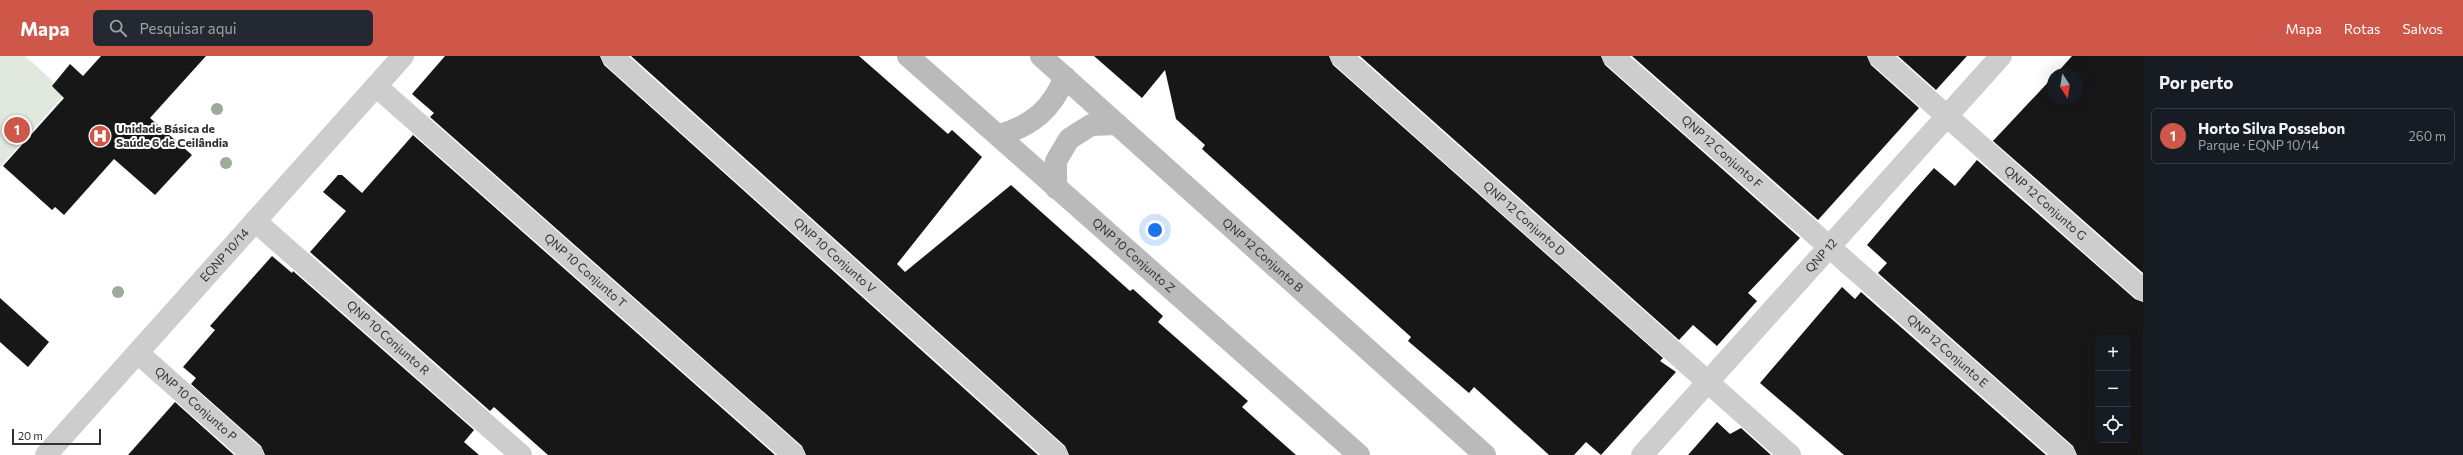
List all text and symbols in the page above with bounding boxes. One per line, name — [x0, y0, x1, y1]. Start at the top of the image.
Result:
search box — [93, 10, 373, 46]
text: Mapa — [20, 17, 69, 40]
icon: search — [107, 17, 129, 39]
text: Pesquisar aqui — [139, 19, 237, 37]
text: Mapa — [2286, 20, 2322, 37]
text: Rotas — [2344, 20, 2380, 37]
text: Salvos — [2402, 20, 2443, 37]
north arrow — [2047, 68, 2083, 104]
text: Por perto — [2159, 72, 2234, 93]
street label: QNP 12 Conjunto F — [1679, 112, 1766, 191]
pin: 1 — [4, 115, 30, 145]
text: Horto Silva Possebon — [2198, 119, 2345, 137]
place label: Unidade Básica de Saúde 6 de Ceilândia — [116, 121, 228, 149]
hospital icon: Unidade Básica de Saúde 6 de Ceilândia — [87, 123, 113, 149]
text: 1 — [2170, 128, 2176, 144]
text: 260 m — [2409, 128, 2446, 144]
text: Parque · EQNP 10/14 — [2198, 137, 2319, 153]
street label: QNP 12 Conjunto G — [2002, 162, 2090, 243]
street label: QNP 12 Conjunto D — [1481, 178, 1569, 258]
street label: QNP 10 Conjunto V — [791, 214, 879, 295]
street label: QNP 10 Conjunto Z — [1090, 215, 1178, 295]
street label: QNP 12 Conjunto B — [1220, 215, 1307, 295]
your location — [1145, 220, 1165, 240]
street label: EQNP 10/14 — [197, 225, 251, 284]
street label: QNP 10 Conjunto T — [542, 230, 630, 310]
street label: QNP 12 — [1802, 235, 1839, 275]
street label: QNP 10 Conjunto R — [344, 297, 433, 377]
street label: QNP 12 Conjunto E — [1905, 311, 1991, 390]
map controls — [2095, 335, 2131, 443]
button: + — [2095, 335, 2131, 371]
street label: QNP 10 Conjunto P — [152, 363, 240, 444]
button: − — [2095, 371, 2131, 407]
button: locate — [2095, 407, 2131, 443]
scale bar — [12, 427, 101, 446]
text: 20 m — [18, 429, 43, 442]

